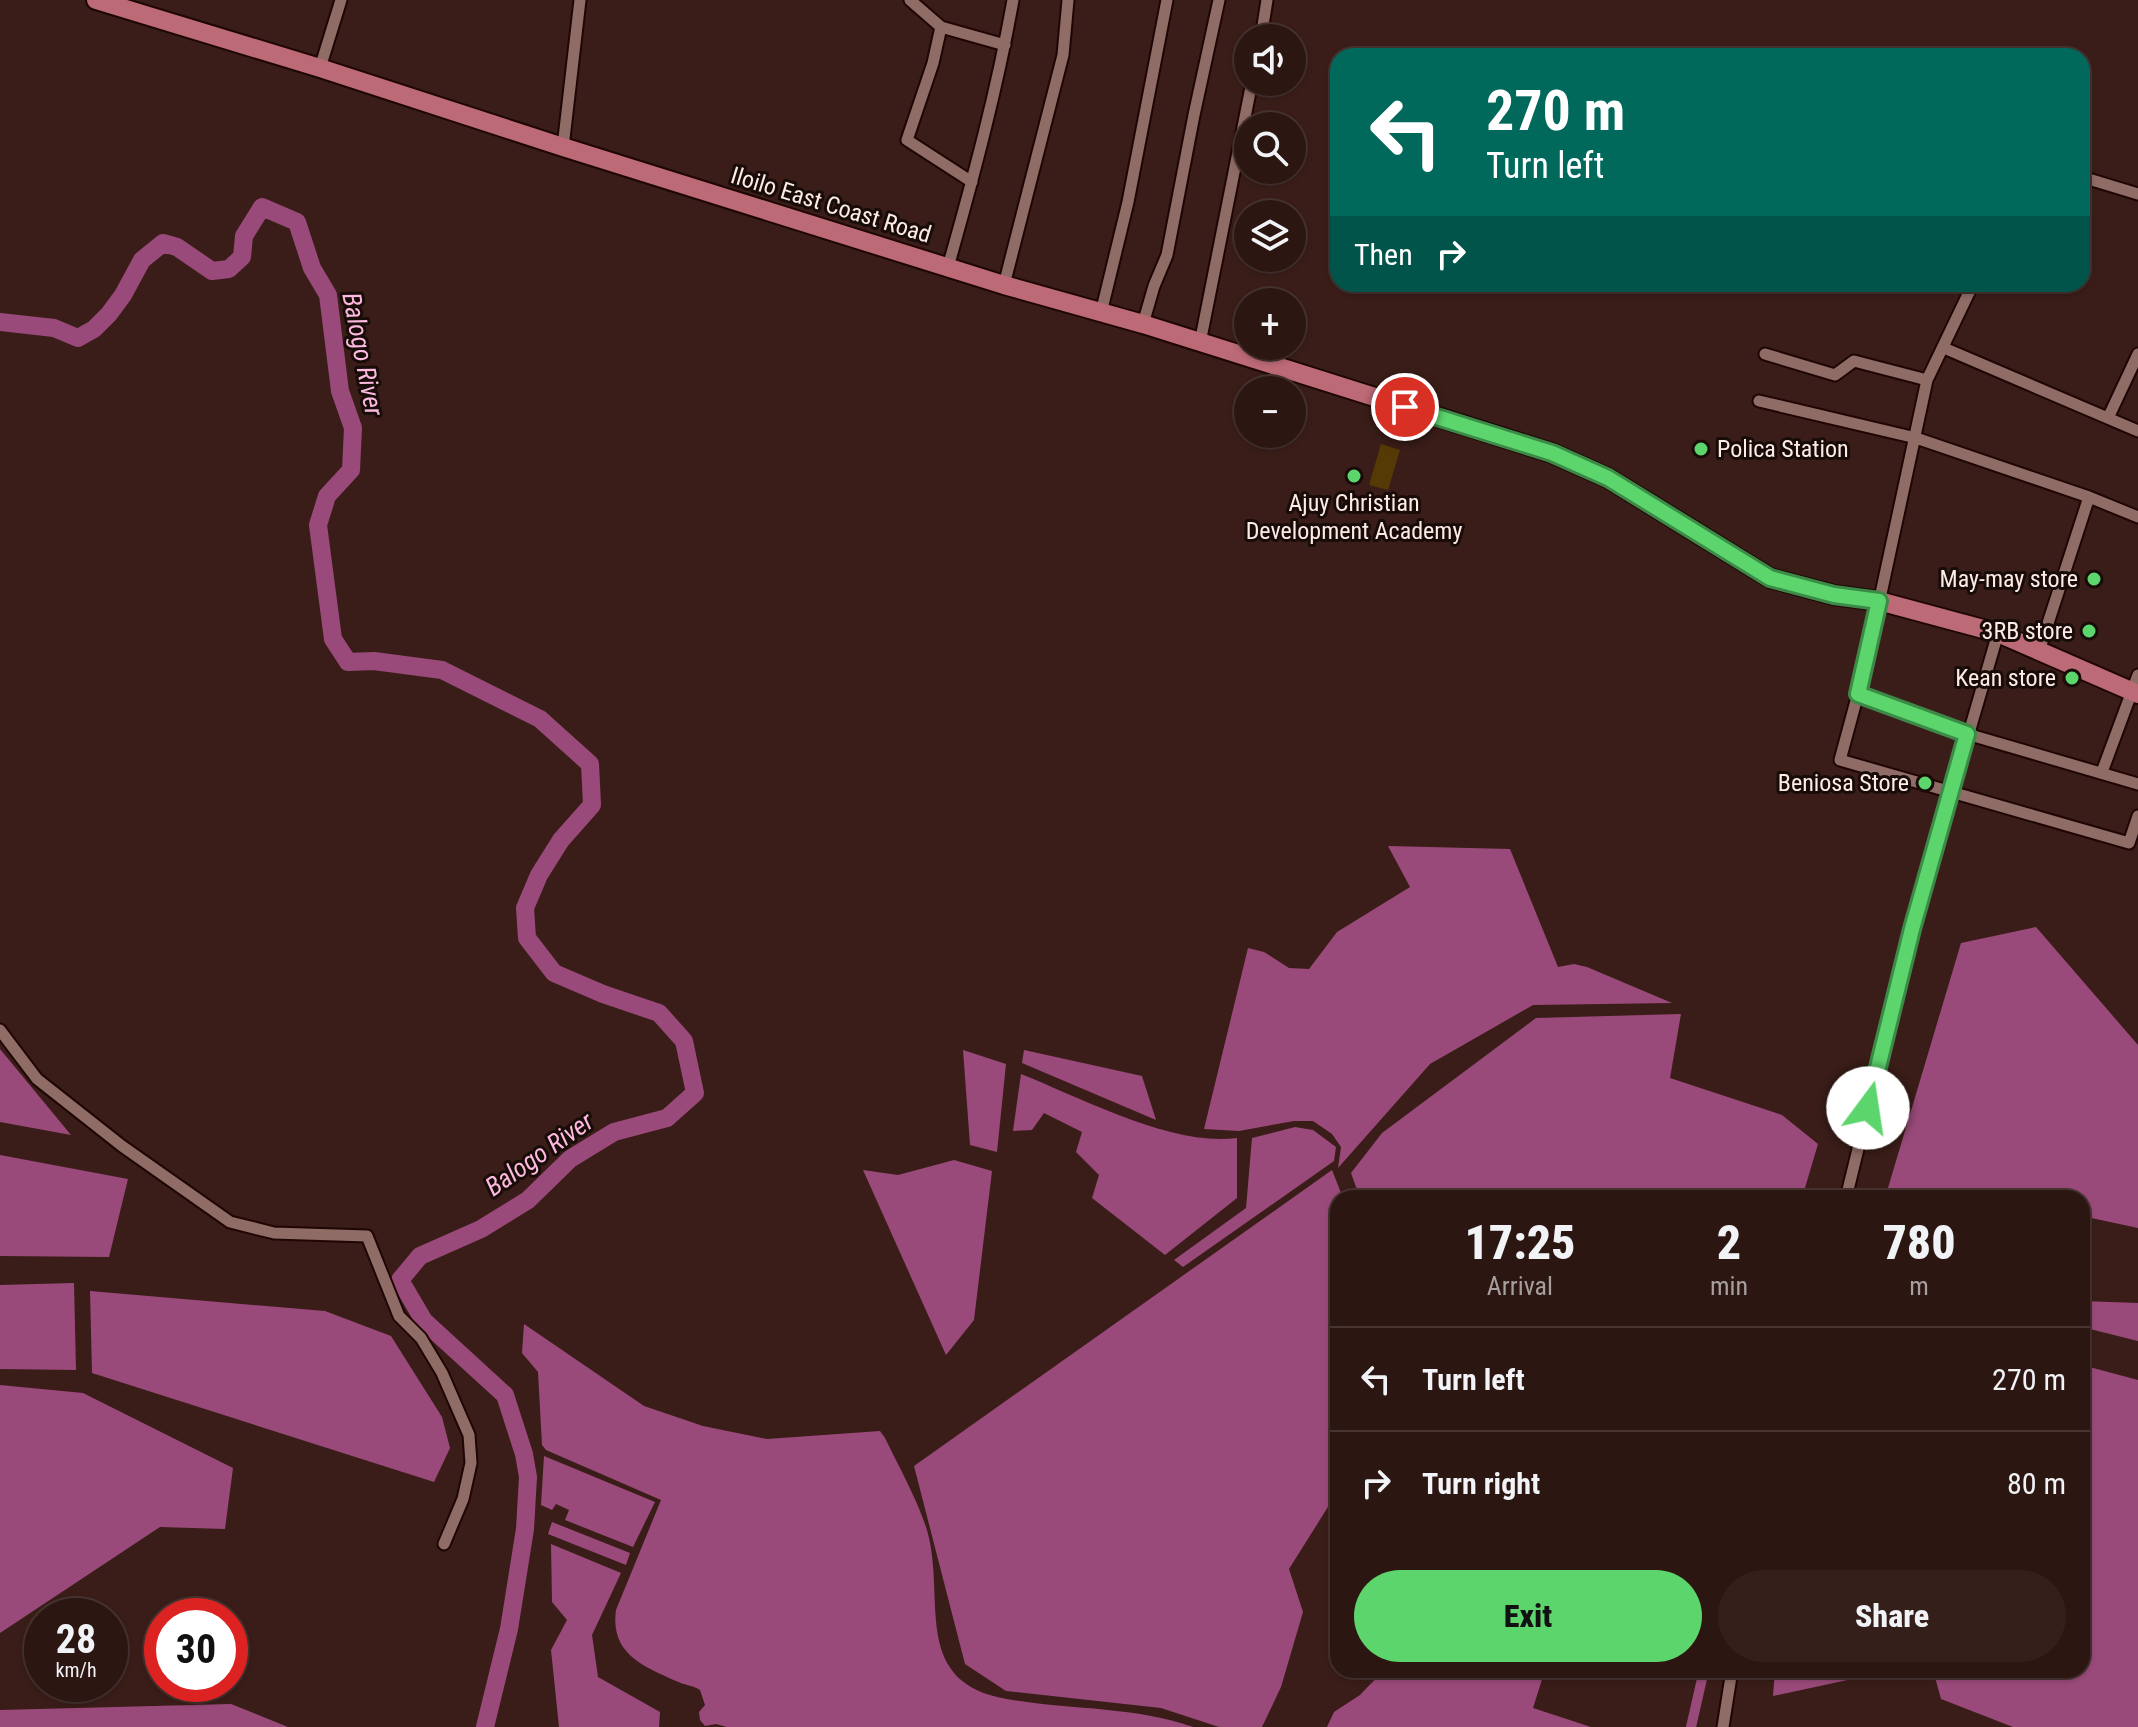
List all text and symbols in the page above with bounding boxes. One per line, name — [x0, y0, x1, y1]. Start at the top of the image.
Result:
map controls — [1234, 24, 1306, 448]
button: sound — [1234, 24, 1306, 96]
text: 270 m — [1486, 78, 1625, 144]
icon: left — [1354, 80, 1458, 184]
button: search — [1234, 112, 1306, 184]
text: Turn left — [1486, 145, 1604, 187]
street label: Iloilo East Coast Road — [727, 161, 935, 249]
button: layers — [1234, 200, 1306, 272]
icon: right — [1429, 232, 1473, 276]
text: Then — [1354, 237, 1413, 272]
button: + — [1234, 288, 1306, 360]
water label: Balogo River — [336, 290, 390, 419]
pin — [1371, 373, 1439, 441]
button: − — [1234, 376, 1306, 448]
icon: arrive — [1383, 385, 1427, 429]
place label: Polica Station — [1717, 435, 1849, 463]
marker: Polica Station — [1692, 440, 1710, 458]
marker: Ajuy Christian Development Academy — [1345, 467, 1363, 485]
place label: Ajuy Christian Development Academy — [1246, 489, 1462, 545]
place label: May-may store — [1940, 565, 2078, 593]
marker: May-may store — [2085, 570, 2103, 588]
place label: 3RB store — [1982, 617, 2073, 645]
marker: 3RB store — [2080, 622, 2098, 640]
place label: Kean store — [1955, 664, 2056, 692]
marker: Kean store — [2063, 669, 2081, 687]
place label: Beniosa Store — [1778, 769, 1909, 797]
marker: Beniosa Store — [1916, 774, 1934, 792]
position arrow — [1826, 1066, 1910, 1150]
water label: Balogo River — [479, 1105, 600, 1202]
text: 17:25 — [1464, 1214, 1576, 1271]
text: 2 — [1717, 1214, 1741, 1271]
text: 780 — [1882, 1214, 1956, 1271]
text: Arrival — [1487, 1271, 1553, 1301]
text: min — [1710, 1271, 1748, 1301]
text: m — [1909, 1271, 1929, 1301]
icon: left — [1354, 1357, 1398, 1401]
text: Turn left — [1422, 1362, 1525, 1397]
text: 270 m — [1992, 1362, 2066, 1397]
icon: right — [1354, 1461, 1398, 1505]
text: Turn right — [1422, 1466, 1540, 1501]
text: 80 m — [2007, 1466, 2066, 1501]
button: Exit — [1354, 1570, 1702, 1662]
button: Share — [1718, 1570, 2066, 1662]
speed limit sign: 30 — [144, 1598, 248, 1702]
text: 28 — [56, 1616, 96, 1663]
text: km/h — [55, 1658, 97, 1682]

